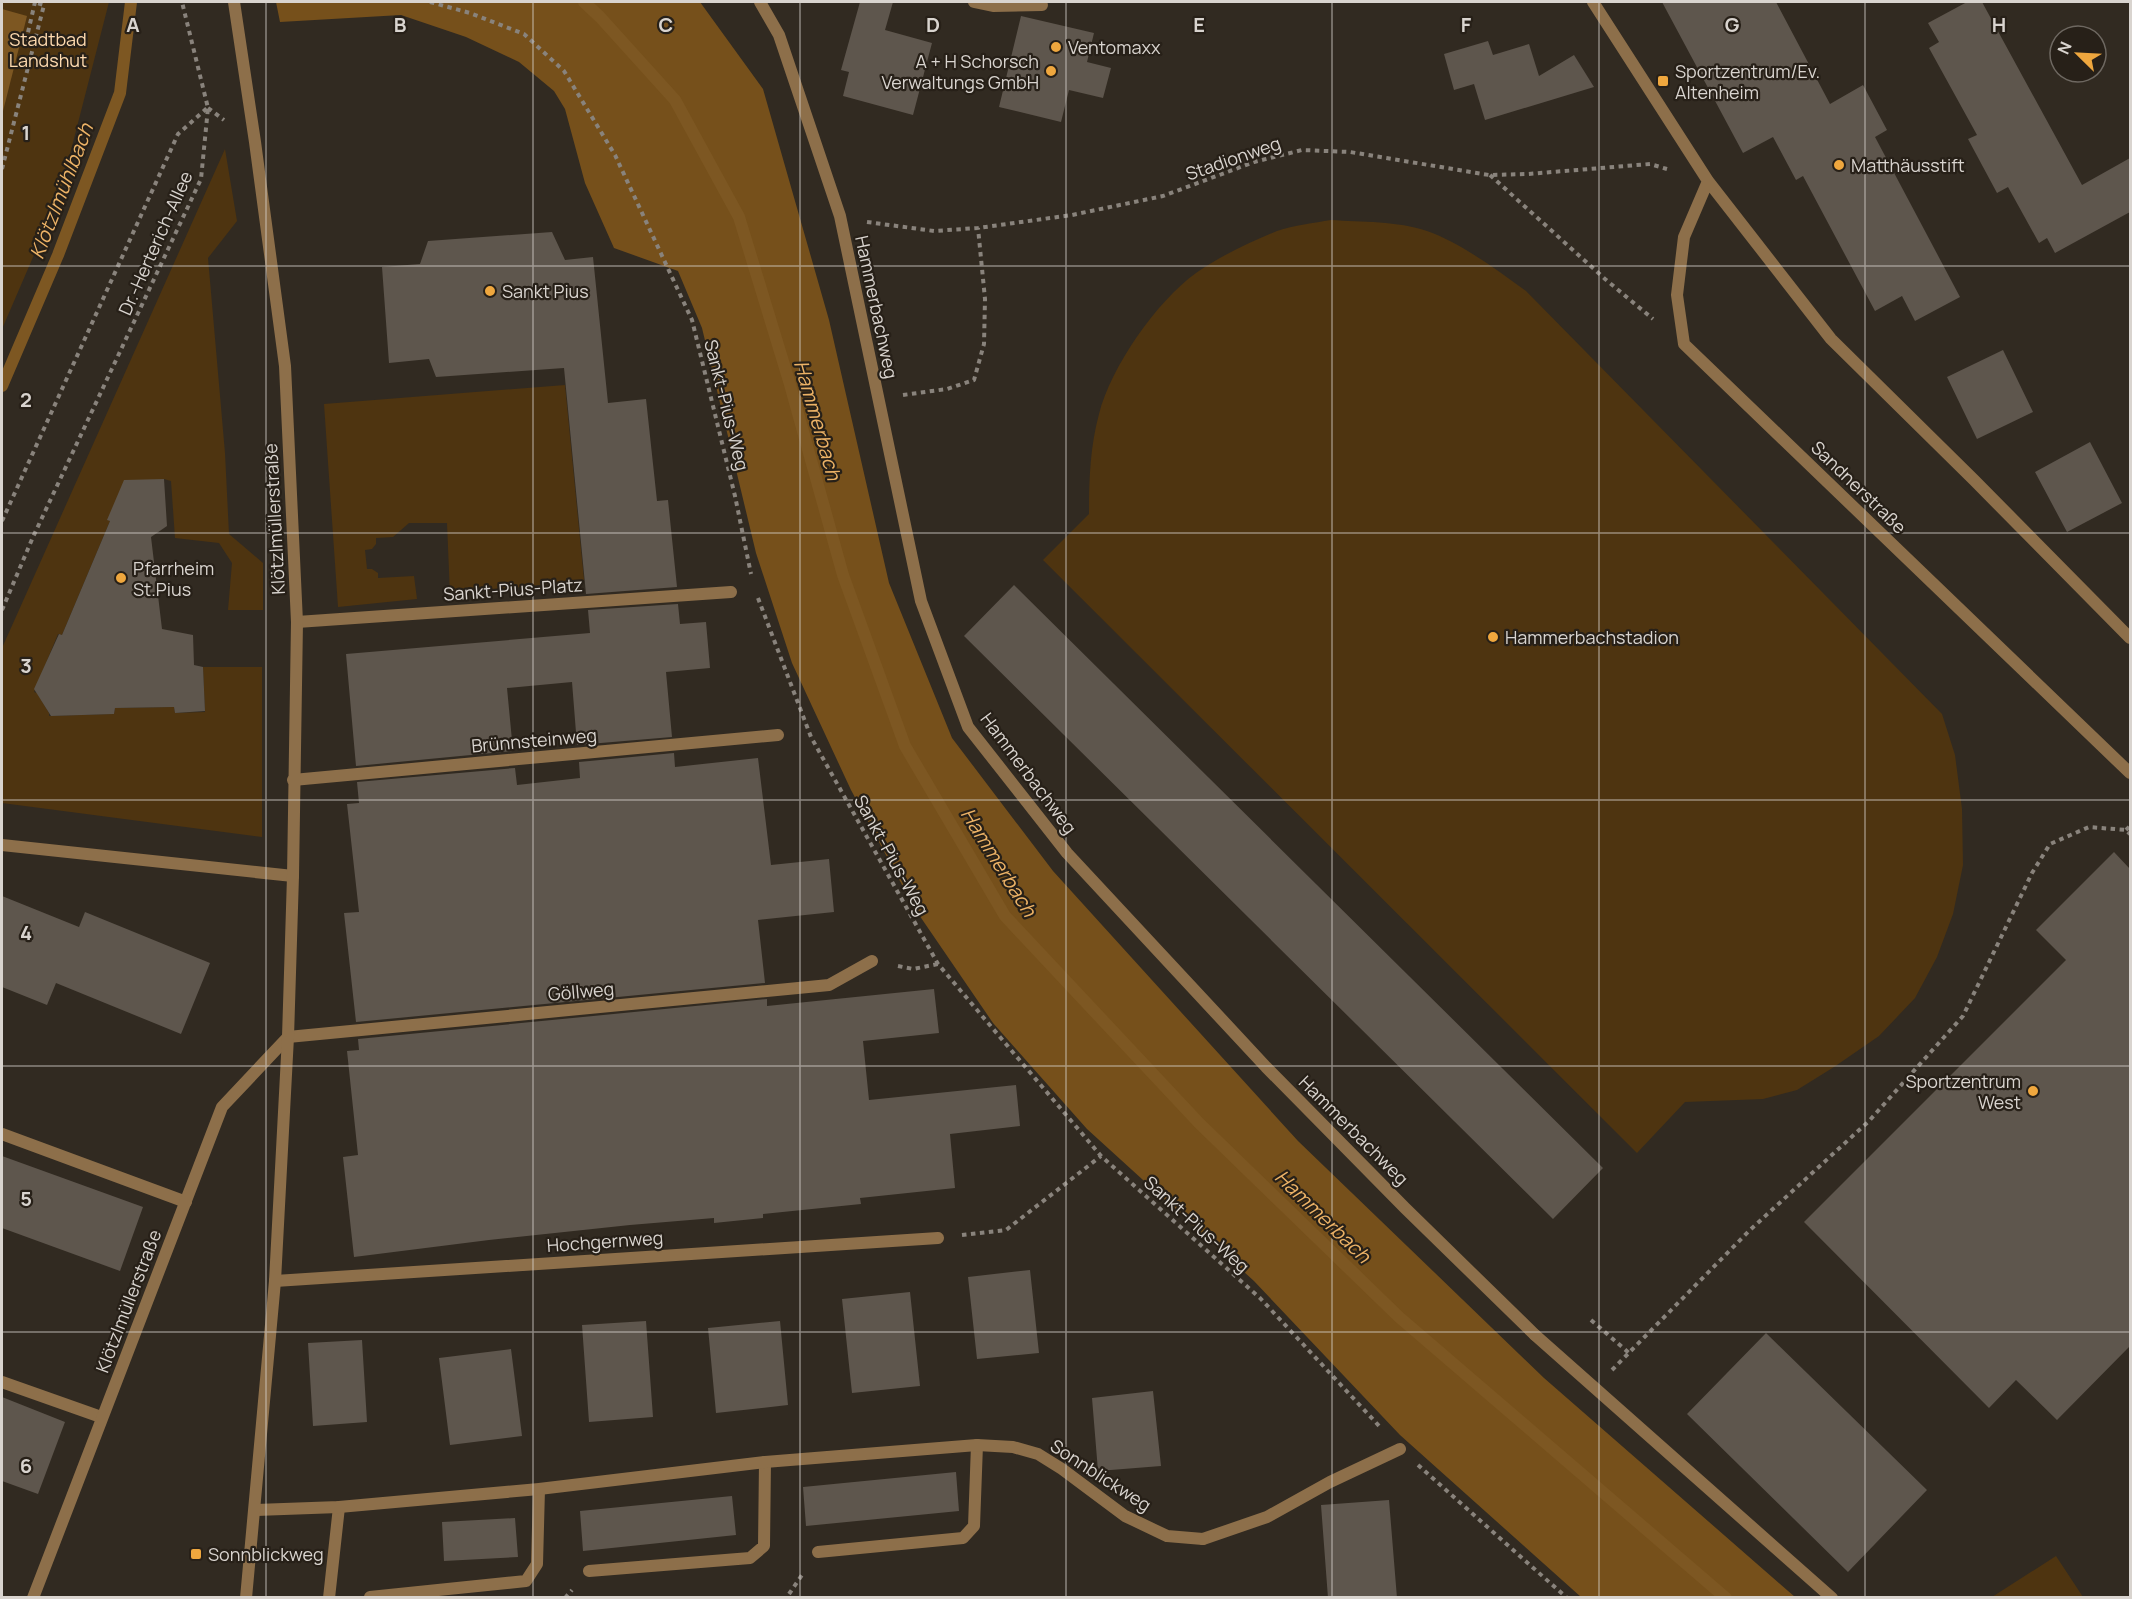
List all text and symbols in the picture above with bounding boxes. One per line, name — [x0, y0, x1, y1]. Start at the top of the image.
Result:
text: A — [126, 11, 140, 38]
text: B — [394, 11, 407, 38]
text: C — [659, 11, 673, 38]
text: D — [926, 11, 940, 38]
text: E — [1193, 11, 1205, 38]
text: F — [1461, 11, 1472, 38]
text: G — [1725, 11, 1740, 38]
text: H — [1992, 11, 2006, 38]
north arrow — [2048, 24, 2108, 84]
park label: Stadtbad Landshut — [9, 27, 87, 72]
place label: Ventomaxx — [1068, 35, 1161, 59]
text: N — [2052, 38, 2077, 58]
marker: Ventomaxx — [1049, 40, 1063, 54]
place label: A + H Schorsch Verwaltungs GmbH — [881, 49, 1039, 94]
place label: Sportzentrum/Ev. Altenheim — [1675, 59, 1820, 104]
marker: A + H Schorsch Verwaltungs GmbH — [1044, 64, 1058, 78]
marker: Sportzentrum/Ev. Altenheim — [1656, 74, 1670, 88]
water label: Klötzlmühlbach — [23, 118, 100, 263]
text: 1 — [22, 119, 30, 146]
street label: Stadionweg — [1182, 131, 1284, 185]
place label: Matthäusstift — [1851, 153, 1965, 177]
marker: Matthäusstift — [1832, 158, 1846, 172]
street label: Dr.-Herterich-Allee — [112, 167, 198, 319]
street label: Hammerbachweg — [850, 233, 904, 381]
place label: Sankt Pius — [502, 279, 589, 303]
marker: Sankt Pius — [483, 284, 497, 298]
street label: Sankt-Pius-Weg — [699, 337, 755, 473]
water label: Hammerbach — [788, 357, 848, 484]
text: 2 — [20, 386, 32, 413]
street label: Sandnerstraße — [1806, 435, 1912, 539]
street label: Klötzlmüllerstraße — [258, 443, 290, 595]
place label: Pfarrheim St.Pius — [133, 556, 214, 601]
marker: Pfarrheim St.Pius — [114, 571, 128, 585]
street label: Sankt-Pius-Platz — [442, 572, 584, 606]
place label: Hammerbachstadion — [1505, 625, 1679, 649]
marker: Hammerbachstadion — [1486, 630, 1500, 644]
text: 3 — [20, 652, 32, 679]
street label: Hammerbachweg — [976, 708, 1082, 838]
street label: Brünnsteinweg — [470, 723, 598, 757]
street label: Sankt-Pius-Weg — [849, 790, 935, 920]
water label: Hammerbach — [955, 802, 1044, 922]
text: 4 — [20, 919, 32, 946]
street label: Göllweg — [547, 976, 615, 1006]
place label: Sportzentrum West — [1905, 1069, 2021, 1114]
street label: Hammerbachweg — [1294, 1070, 1414, 1190]
marker: Sportzentrum West — [2026, 1084, 2040, 1098]
water label: Hammerbach — [1269, 1163, 1378, 1269]
street label: Sankt-Pius-Weg — [1139, 1170, 1255, 1278]
text: 5 — [20, 1185, 32, 1212]
street label: Hochgernweg — [546, 1225, 664, 1257]
street label: Klötzlmüllerstraße — [90, 1226, 166, 1376]
street label: Sonnblickweg — [1046, 1433, 1156, 1517]
text: 6 — [20, 1452, 32, 1479]
place label: Sonnblickweg — [208, 1542, 324, 1566]
marker: Sonnblickweg — [189, 1547, 203, 1561]

